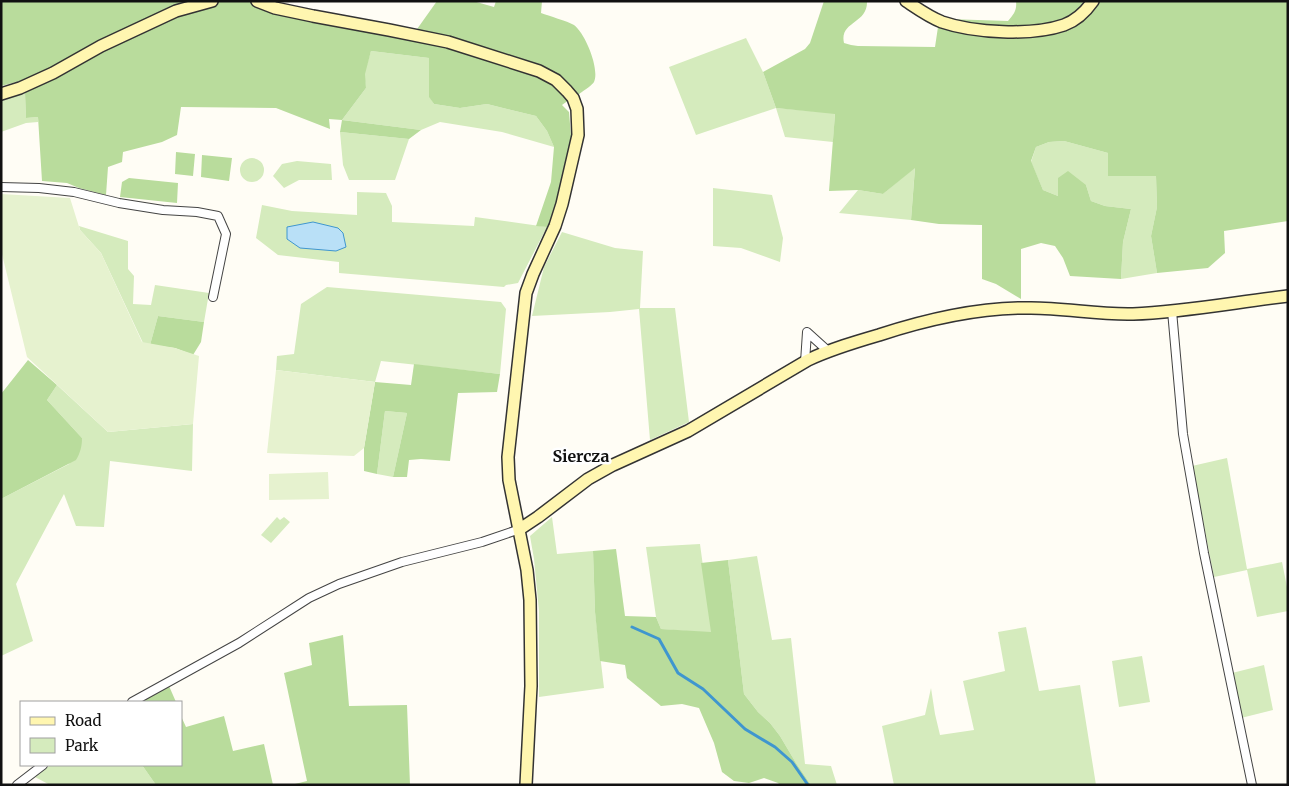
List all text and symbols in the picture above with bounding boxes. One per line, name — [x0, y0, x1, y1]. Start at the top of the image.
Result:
district label: Siercza — [553, 446, 609, 466]
legend — [20, 701, 182, 766]
text: Road — [65, 711, 101, 730]
text: Park — [65, 736, 99, 755]

